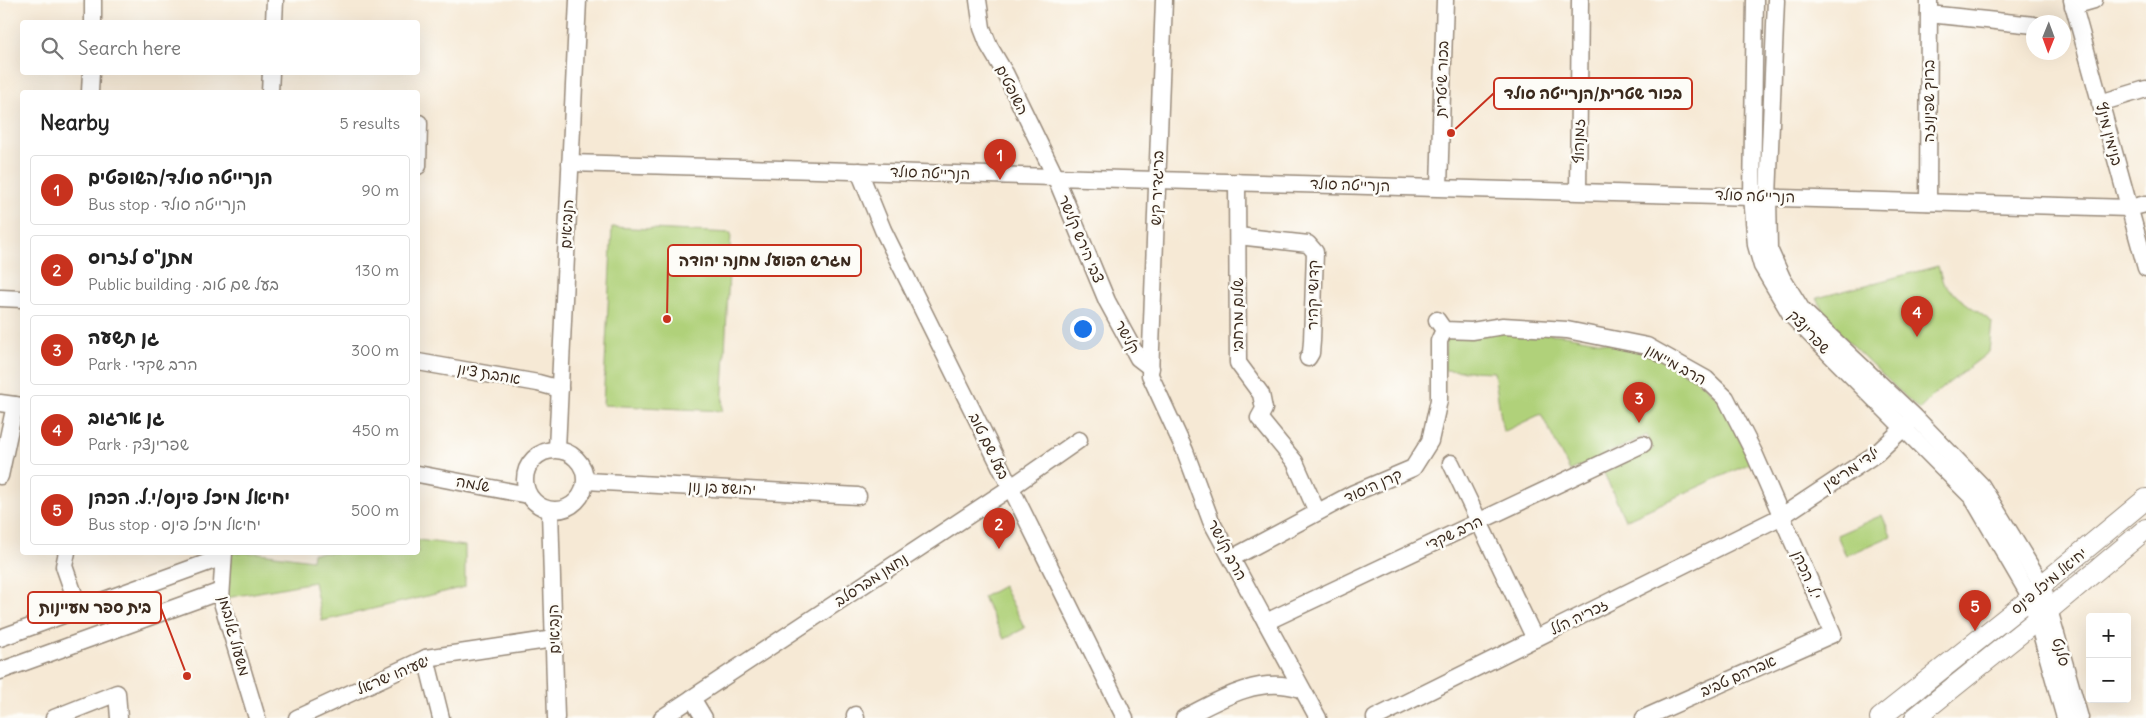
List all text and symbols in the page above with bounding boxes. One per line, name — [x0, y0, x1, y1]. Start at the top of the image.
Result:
north arrow — [2026, 15, 2071, 60]
search box — [20, 20, 420, 75]
icon: search — [38, 34, 66, 62]
text: Search here — [78, 36, 181, 60]
street label: בכור שיטרית — [1431, 40, 1452, 119]
street label: ברוך שפינוזה — [1919, 59, 1938, 143]
street label: השופטים — [992, 62, 1033, 118]
callout: בכור שטרית/הנרייטה סולד — [1494, 78, 1692, 109]
text: בכור שטרית/הנרייטה סולד — [1504, 83, 1682, 104]
street label: בנימין מינץ — [2091, 100, 2127, 168]
text: Nearby — [40, 109, 110, 136]
text: 5 results — [339, 113, 400, 133]
street label: זמנהוף — [1569, 118, 1588, 164]
pin: 1 — [984, 139, 1016, 180]
street label: בריגדיר קיש — [1146, 150, 1167, 226]
street label: הנרייטה סולד — [890, 162, 970, 183]
text: הנרייטה סולד/השופטים — [88, 165, 273, 189]
street label: הנרייטה סולד — [1310, 174, 1390, 195]
text: 1 — [54, 180, 60, 200]
text: 90 m — [361, 180, 399, 200]
street label: הנרייטה סולד — [1715, 185, 1795, 206]
street label: צבי הירש קלישר — [1053, 192, 1109, 286]
text: Bus stop · הנרייטה סולד — [88, 194, 247, 214]
street label: הנביאים — [556, 199, 577, 249]
text: מתנ"ס לזרוס — [88, 245, 193, 269]
callout: מגרש הפועל מחנה יהודה — [668, 245, 861, 276]
text: מגרש הפועל מחנה יהודה — [679, 250, 851, 270]
text: 2 — [53, 260, 61, 280]
text: 130 m — [355, 260, 399, 280]
street label: קדושי קהיר — [1302, 260, 1323, 330]
text: Public building · בעל שם טוב — [88, 274, 279, 294]
street label: שלום מרחבי — [1228, 278, 1247, 352]
pin: 4 — [1901, 296, 1933, 337]
street label: שפרינצק — [1784, 306, 1835, 358]
your location — [1070, 316, 1096, 342]
street label: קלישר — [1110, 317, 1144, 357]
text: גן תשעה — [88, 325, 159, 349]
text: 3 — [52, 340, 62, 360]
text: 300 m — [351, 340, 399, 360]
street label: הרב מיימון — [1642, 340, 1710, 390]
text: Park · הרב שקדי — [88, 354, 198, 374]
street label: אהבת ציון — [456, 359, 522, 388]
pin: 3 — [1623, 382, 1655, 423]
text: גן ארגוב — [88, 405, 165, 429]
street label: בעל שם טוב — [965, 409, 1014, 482]
text: 4 — [52, 420, 62, 440]
text: 450 m — [352, 420, 399, 440]
text: Park · שפרינצק — [88, 434, 189, 454]
street label: ילדי מרישין — [1819, 443, 1883, 494]
street label: קרן היסוד — [1341, 464, 1405, 507]
street label: שלמה — [454, 471, 492, 496]
street label: יהושע בן נון — [688, 476, 756, 499]
text: יחיאל מיכל פינס/י.ל. הכהן — [88, 485, 290, 509]
text: 5 — [52, 500, 62, 520]
text: 500 m — [351, 500, 399, 520]
pin: 2 — [983, 508, 1015, 549]
street label: הרב שקדי — [1422, 511, 1486, 554]
text: Bus stop · יחיאל מיכל פינס — [88, 514, 261, 534]
street label: הרב קלישר — [1203, 516, 1251, 584]
street label: יחיאל מיכל פינס — [2007, 543, 2091, 618]
street label: י.ל. הכהן — [1789, 547, 1826, 602]
street label: נחמן מברסלב — [831, 549, 911, 610]
pin: 5 — [1959, 590, 1991, 631]
callout: בית ספר מעיינות — [28, 592, 161, 623]
street label: משעול גלובמן — [215, 594, 254, 678]
street label: זכריה הלל — [1546, 594, 1611, 639]
text: בית ספר מעיינות — [39, 597, 152, 617]
street label: הנביאים — [543, 604, 564, 654]
map controls — [2086, 613, 2131, 703]
button: + — [2086, 613, 2131, 658]
street label: סלנט — [2048, 635, 2075, 668]
street label: אברהם טביב — [1697, 650, 1779, 701]
street label: ישעיהו ישראל — [353, 651, 432, 698]
button: − — [2086, 658, 2131, 703]

